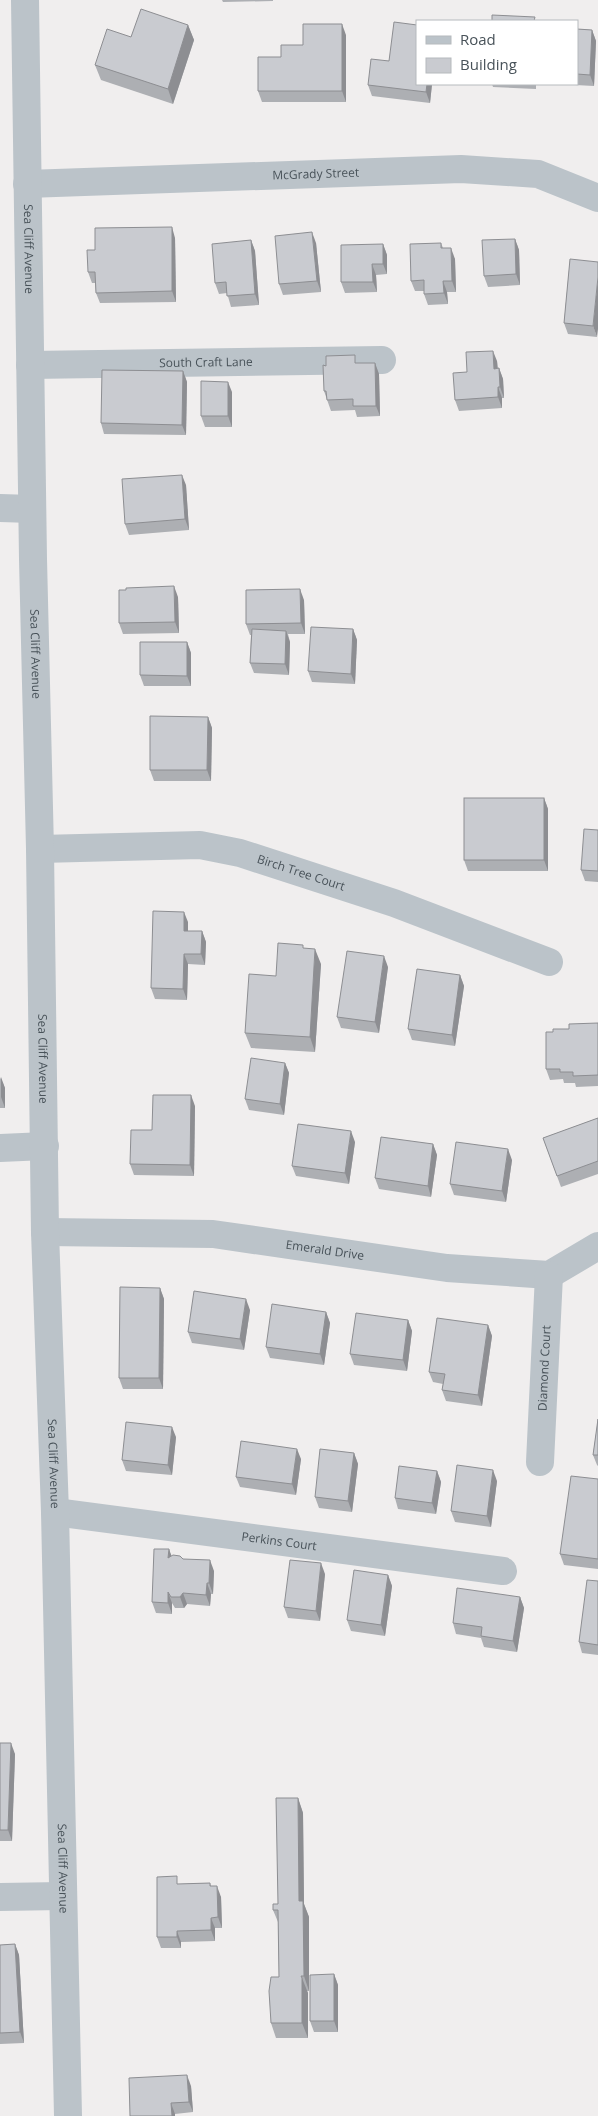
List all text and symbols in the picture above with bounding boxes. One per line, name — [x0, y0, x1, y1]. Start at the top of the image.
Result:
legend — [416, 20, 578, 85]
text: Road — [460, 29, 496, 49]
text: Building — [460, 54, 517, 74]
street label: McGrady Street — [272, 164, 360, 184]
street label: Sea Cliff Avenue — [20, 204, 38, 294]
street label: South Craft Lane — [159, 353, 253, 371]
street label: Sea Cliff Avenue — [26, 609, 45, 699]
street label: Birch Tree Court — [255, 850, 347, 895]
street label: Sea Cliff Avenue — [34, 1014, 52, 1104]
street label: Emerald Drive — [285, 1236, 365, 1264]
street label: Diamond Court — [533, 1325, 555, 1411]
street label: Sea Cliff Avenue — [44, 1418, 64, 1509]
street label: Perkins Court — [240, 1528, 318, 1554]
street label: Sea Cliff Avenue — [54, 1823, 73, 1914]

